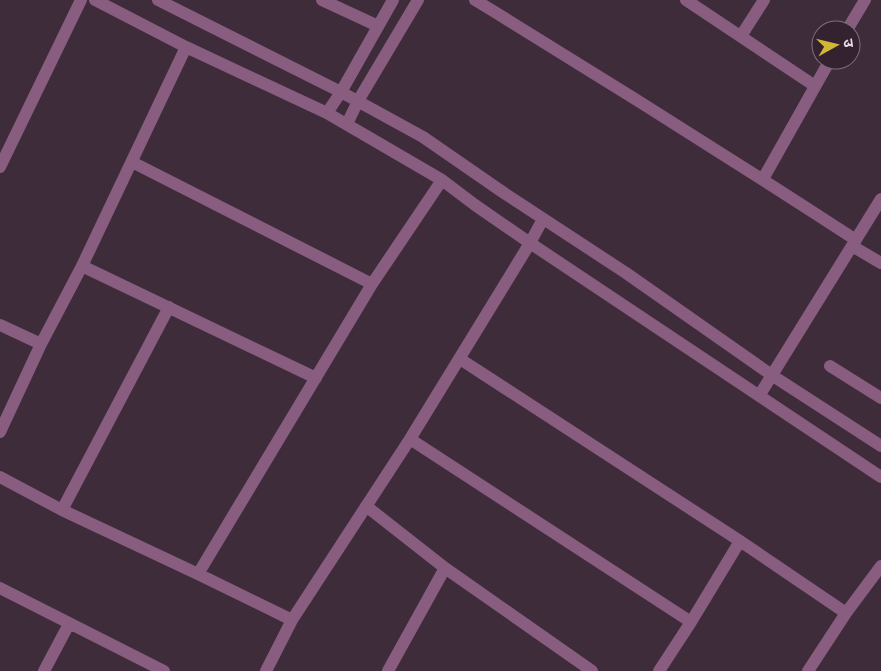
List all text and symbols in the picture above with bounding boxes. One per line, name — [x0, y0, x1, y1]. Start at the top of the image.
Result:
north arrow — [811, 20, 861, 70]
text: उ — [840, 38, 858, 49]

